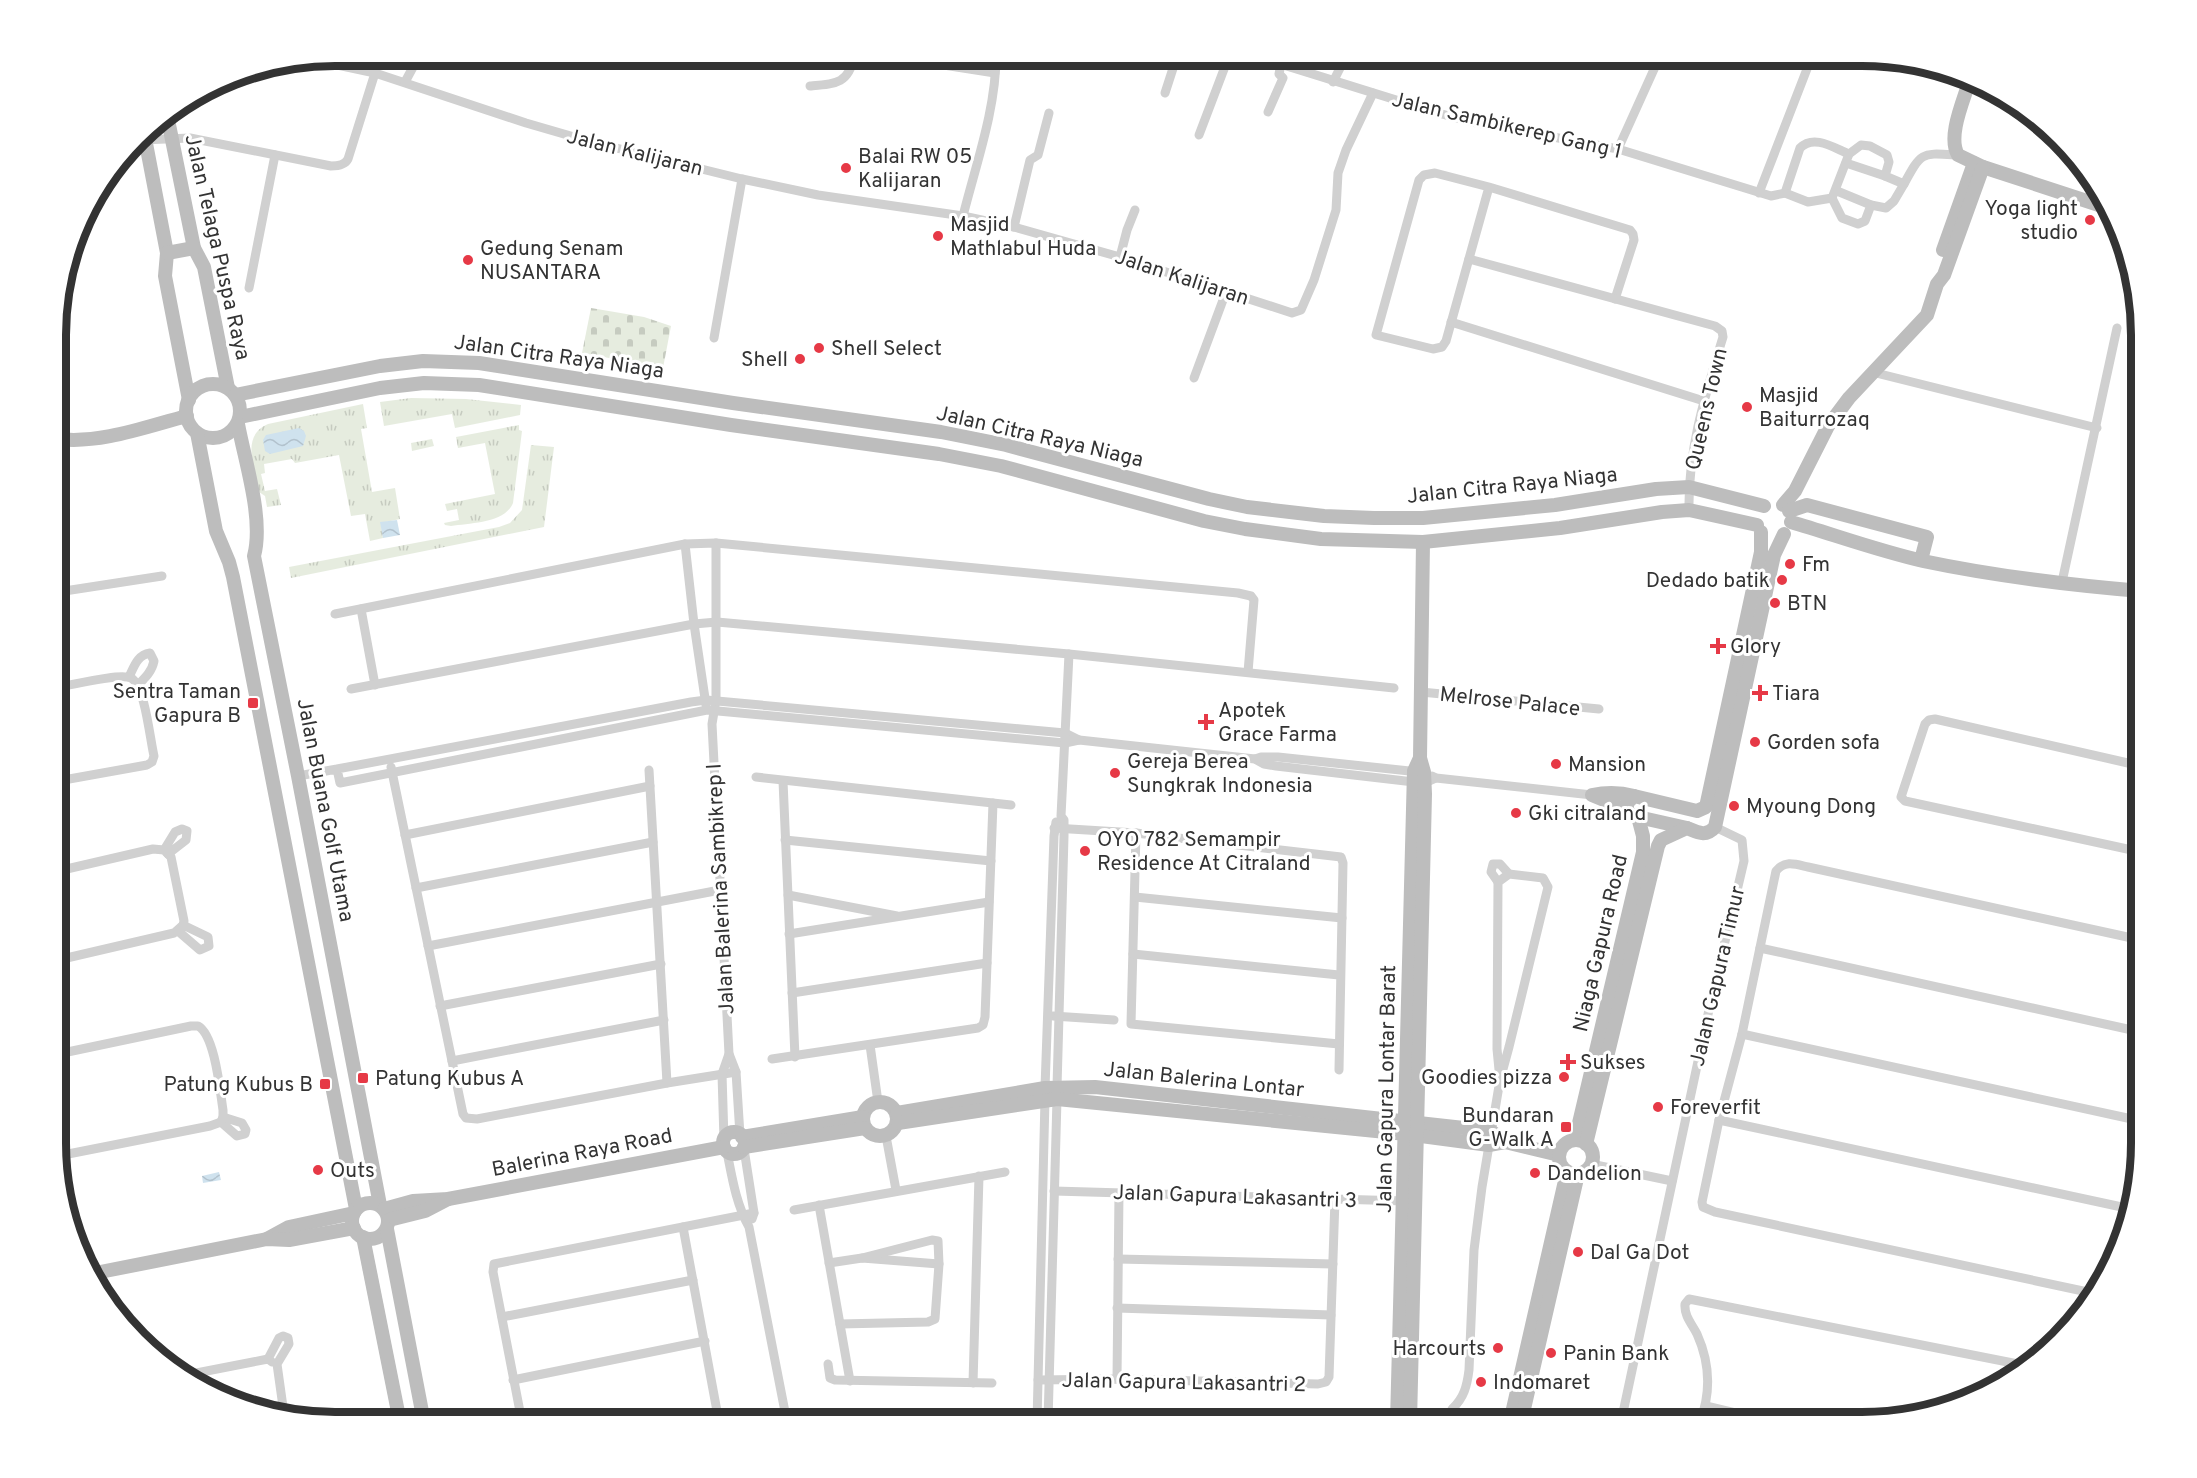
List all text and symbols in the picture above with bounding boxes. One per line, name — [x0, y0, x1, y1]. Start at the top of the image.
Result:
street label: Jalan Sambikerep Gang 1 — [1389, 87, 1624, 166]
street label: Jalan Kalijaran — [564, 123, 706, 183]
street label: Jalan Telaga Puspa Raya — [177, 132, 256, 363]
place label: Balai RW 05 Kalijaran — [858, 144, 972, 195]
marker: Balai RW 05 Kalijaran — [839, 161, 853, 175]
place label: Yoga light studio — [1984, 196, 2078, 247]
place label: Masjid Mathlabul Huda — [950, 212, 1096, 263]
marker: Yoga light studio — [2083, 213, 2097, 227]
marker: Masjid Mathlabul Huda — [931, 229, 945, 243]
place label: Gedung Senam NUSANTARA — [480, 236, 624, 287]
street label: Jalan Kalijaran — [1111, 244, 1252, 313]
marker: Gedung Senam NUSANTARA — [461, 253, 475, 267]
street label: Jalan Citra Raya Niaga — [452, 329, 666, 386]
place label: Shell Select — [831, 336, 942, 363]
marker: Shell Select — [812, 341, 826, 355]
street label: Queens Town — [1680, 346, 1735, 473]
place label: Shell — [741, 347, 788, 374]
marker: Shell — [793, 352, 807, 366]
place label: Masjid Baiturrozaq — [1759, 383, 1870, 434]
street label: Jalan Citra Raya Niaga — [933, 400, 1146, 474]
marker: Masjid Baiturrozaq — [1740, 400, 1754, 414]
street label: Jalan Citra Raya Niaga — [1405, 462, 1619, 511]
place label: Fm — [1802, 552, 1830, 579]
marker: Fm — [1783, 557, 1797, 571]
place label: Dedado batik — [1646, 568, 1770, 595]
marker: Dedado batik — [1775, 573, 1789, 587]
place label: BTN — [1787, 591, 1827, 618]
marker: BTN — [1768, 596, 1782, 610]
place label: Glory — [1730, 634, 1781, 661]
marker: Glory — [1711, 639, 1725, 653]
place label: Sentra Taman Gapura B — [113, 679, 241, 730]
place label: Tiara — [1772, 681, 1820, 708]
street label: Melrose Palace — [1438, 682, 1582, 723]
marker: Tiara — [1753, 686, 1767, 700]
marker: Sentra Taman Gapura B — [246, 696, 260, 710]
street label: Jalan Buana Golf Utama — [290, 696, 359, 924]
place label: Apotek Grace Farma — [1218, 698, 1337, 749]
marker: Apotek Grace Farma — [1199, 715, 1213, 729]
place label: Gorden sofa — [1767, 730, 1880, 757]
marker: Gorden sofa — [1748, 735, 1762, 749]
place label: Gereja Berea Sungkrak Indonesia — [1127, 749, 1313, 800]
place label: Mansion — [1568, 752, 1646, 779]
marker: Mansion — [1549, 757, 1563, 771]
street label: Jalan Balerina Sambikrep I — [701, 763, 742, 1015]
marker: Gereja Berea Sungkrak Indonesia — [1108, 766, 1122, 780]
place label: Myoung Dong — [1746, 794, 1876, 821]
marker: Myoung Dong — [1727, 799, 1741, 813]
place label: Gki citraland — [1528, 801, 1646, 828]
marker: Gki citraland — [1509, 806, 1523, 820]
place label: OYO 782 Semampir Residence At Citraland — [1097, 827, 1311, 878]
marker: OYO 782 Semampir Residence At Citraland — [1078, 844, 1092, 858]
street label: Niaga Gapura Road — [1568, 852, 1635, 1035]
street label: Jalan Gapura Timur — [1685, 884, 1752, 1069]
street label: Jalan Gapura Lontar Barat — [1372, 965, 1403, 1213]
place label: Sukses — [1580, 1050, 1646, 1077]
marker: Sukses — [1561, 1055, 1575, 1069]
street label: Jalan Balerina Lontar — [1102, 1057, 1305, 1104]
place label: Goodies pizza — [1421, 1065, 1552, 1092]
place label: Patung Kubus A — [375, 1066, 524, 1093]
marker: Goodies pizza — [1557, 1070, 1571, 1084]
marker: Patung Kubus A — [356, 1071, 370, 1085]
place label: Patung Kubus B — [163, 1072, 313, 1099]
marker: Patung Kubus B — [318, 1077, 332, 1091]
place label: Foreverfit — [1670, 1095, 1761, 1122]
marker: Foreverfit — [1651, 1100, 1665, 1114]
place label: Bundaran G-Walk A — [1462, 1103, 1554, 1154]
marker: Bundaran G-Walk A — [1559, 1120, 1573, 1134]
street label: Balerina Raya Road — [490, 1123, 675, 1184]
place label: Outs — [330, 1158, 375, 1185]
place label: Dandelion — [1547, 1161, 1642, 1188]
marker: Outs — [311, 1163, 325, 1177]
marker: Dandelion — [1528, 1166, 1542, 1180]
street label: Jalan Gapura Lakasantri 3 — [1112, 1180, 1358, 1215]
place label: Dal Ga Dot — [1590, 1240, 1689, 1267]
marker: Dal Ga Dot — [1571, 1245, 1585, 1259]
place label: Harcourts — [1393, 1336, 1486, 1363]
marker: Harcourts — [1491, 1341, 1505, 1355]
place label: Panin Bank — [1563, 1341, 1669, 1368]
marker: Panin Bank — [1544, 1346, 1558, 1360]
street label: Jalan Gapura Lakasantri 2 — [1061, 1368, 1307, 1399]
place label: Indomaret — [1493, 1370, 1590, 1397]
marker: Indomaret — [1474, 1375, 1488, 1389]

